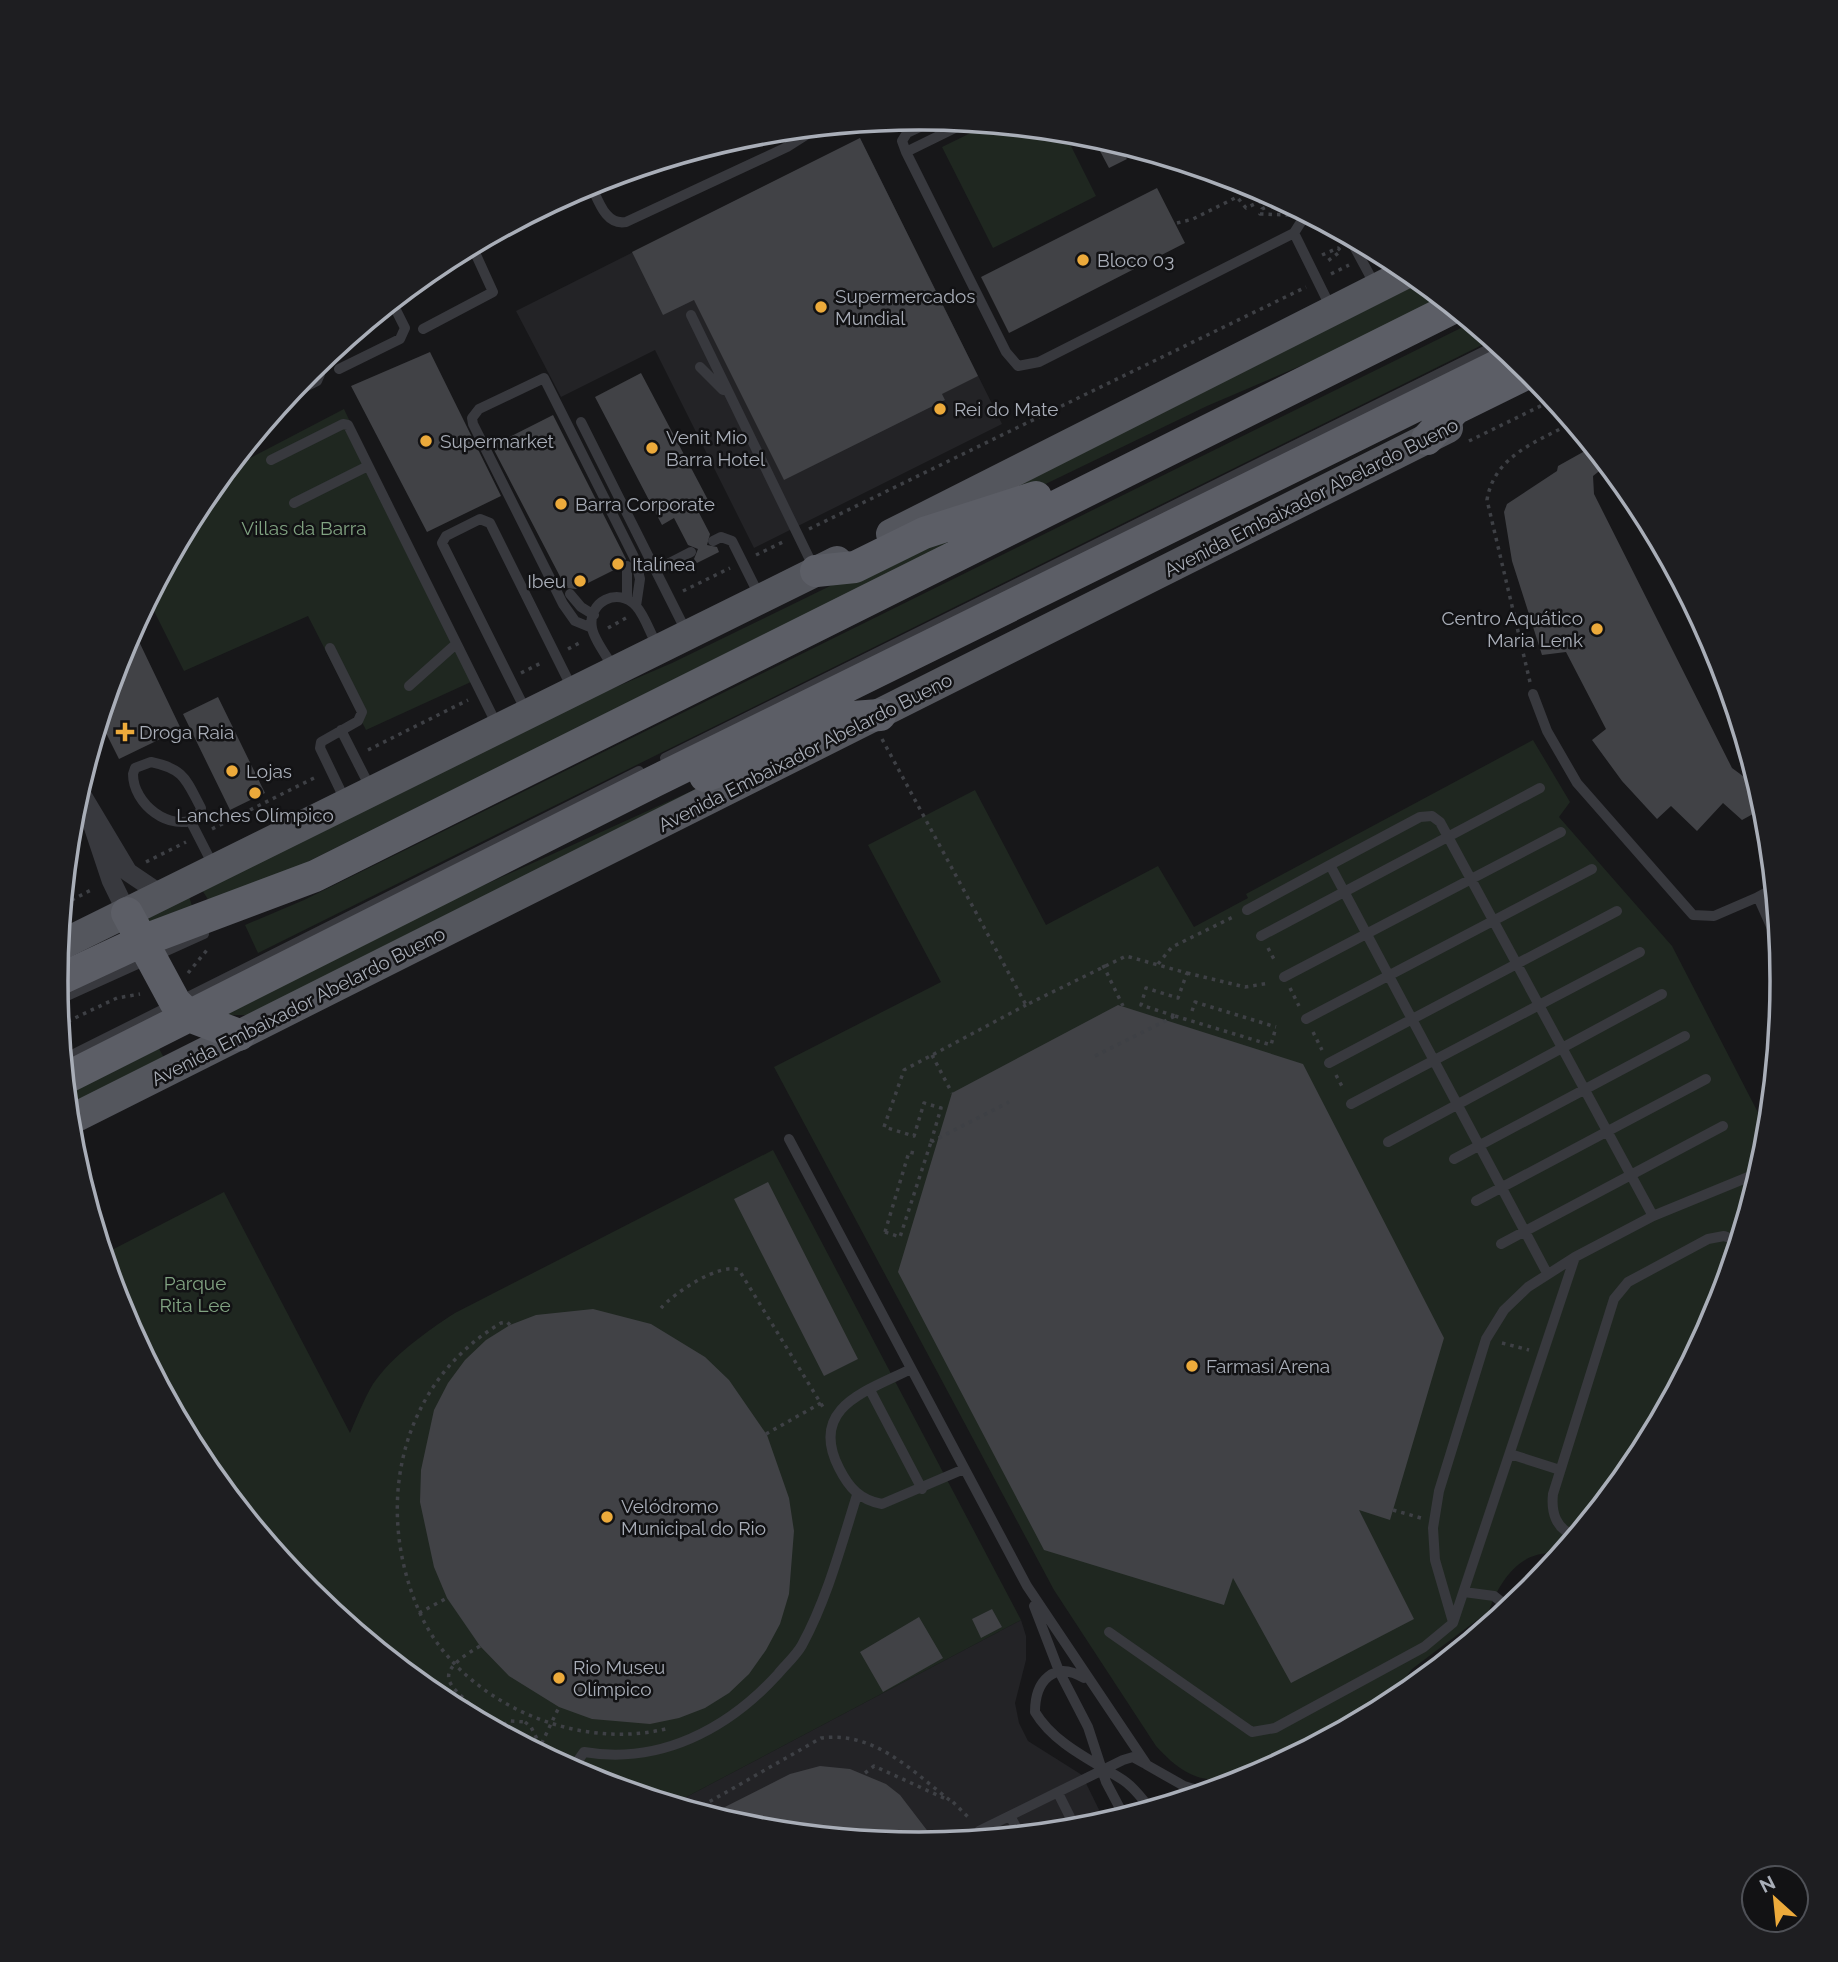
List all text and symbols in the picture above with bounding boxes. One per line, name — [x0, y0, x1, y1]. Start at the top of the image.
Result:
place label: Bloco 03 — [1097, 249, 1174, 271]
marker: Bloco 03 — [1075, 252, 1091, 268]
place label: Supermercados Mundial — [835, 285, 975, 329]
marker: Supermercados Mundial — [813, 299, 829, 315]
place label: Rei do Mate — [954, 398, 1058, 420]
marker: Rei do Mate — [932, 401, 948, 417]
street label: Avenida Embaixador Abelardo Bueno — [1160, 413, 1462, 581]
place label: Venit Mio Barra Hotel — [666, 426, 766, 470]
place label: Supermarket — [440, 430, 554, 452]
marker: Supermarket — [418, 433, 434, 449]
marker: Venit Mio Barra Hotel — [644, 440, 660, 456]
place label: Barra Corporate — [575, 493, 715, 515]
marker: Barra Corporate — [553, 496, 569, 512]
park label: Villas da Barra — [241, 517, 367, 539]
place label: Italínea — [632, 553, 695, 575]
marker: Italínea — [610, 556, 626, 572]
place label: Ibeu — [527, 570, 566, 592]
marker: Ibeu — [572, 573, 588, 589]
place label: Centro Aquático Maria Lenk — [1442, 607, 1583, 651]
marker: Centro Aquático Maria Lenk — [1589, 621, 1605, 637]
street label: Avenida Embaixador Abelardo Bueno — [654, 668, 956, 836]
place label: Droga Raia — [139, 721, 234, 743]
marker: Droga Raia — [117, 724, 133, 740]
place label: Lojas — [246, 760, 292, 782]
marker: Lojas — [224, 763, 240, 779]
marker: Lanches Olímpico — [247, 785, 263, 801]
place label: Lanches Olímpico — [176, 804, 334, 826]
street label: Avenida Embaixador Abelardo Bueno — [147, 922, 449, 1090]
park label: Parque Rita Lee — [159, 1272, 231, 1316]
place label: Farmasi Arena — [1206, 1355, 1330, 1377]
marker: Farmasi Arena — [1184, 1358, 1200, 1374]
place label: Velódromo Municipal do Rio — [621, 1495, 766, 1539]
marker: Velódromo Municipal do Rio — [599, 1509, 615, 1525]
place label: Rio Museu Olímpico — [573, 1656, 665, 1700]
marker: Rio Museu Olímpico — [551, 1670, 567, 1686]
north arrow — [1740, 1864, 1810, 1934]
text: N — [1756, 1871, 1779, 1897]

